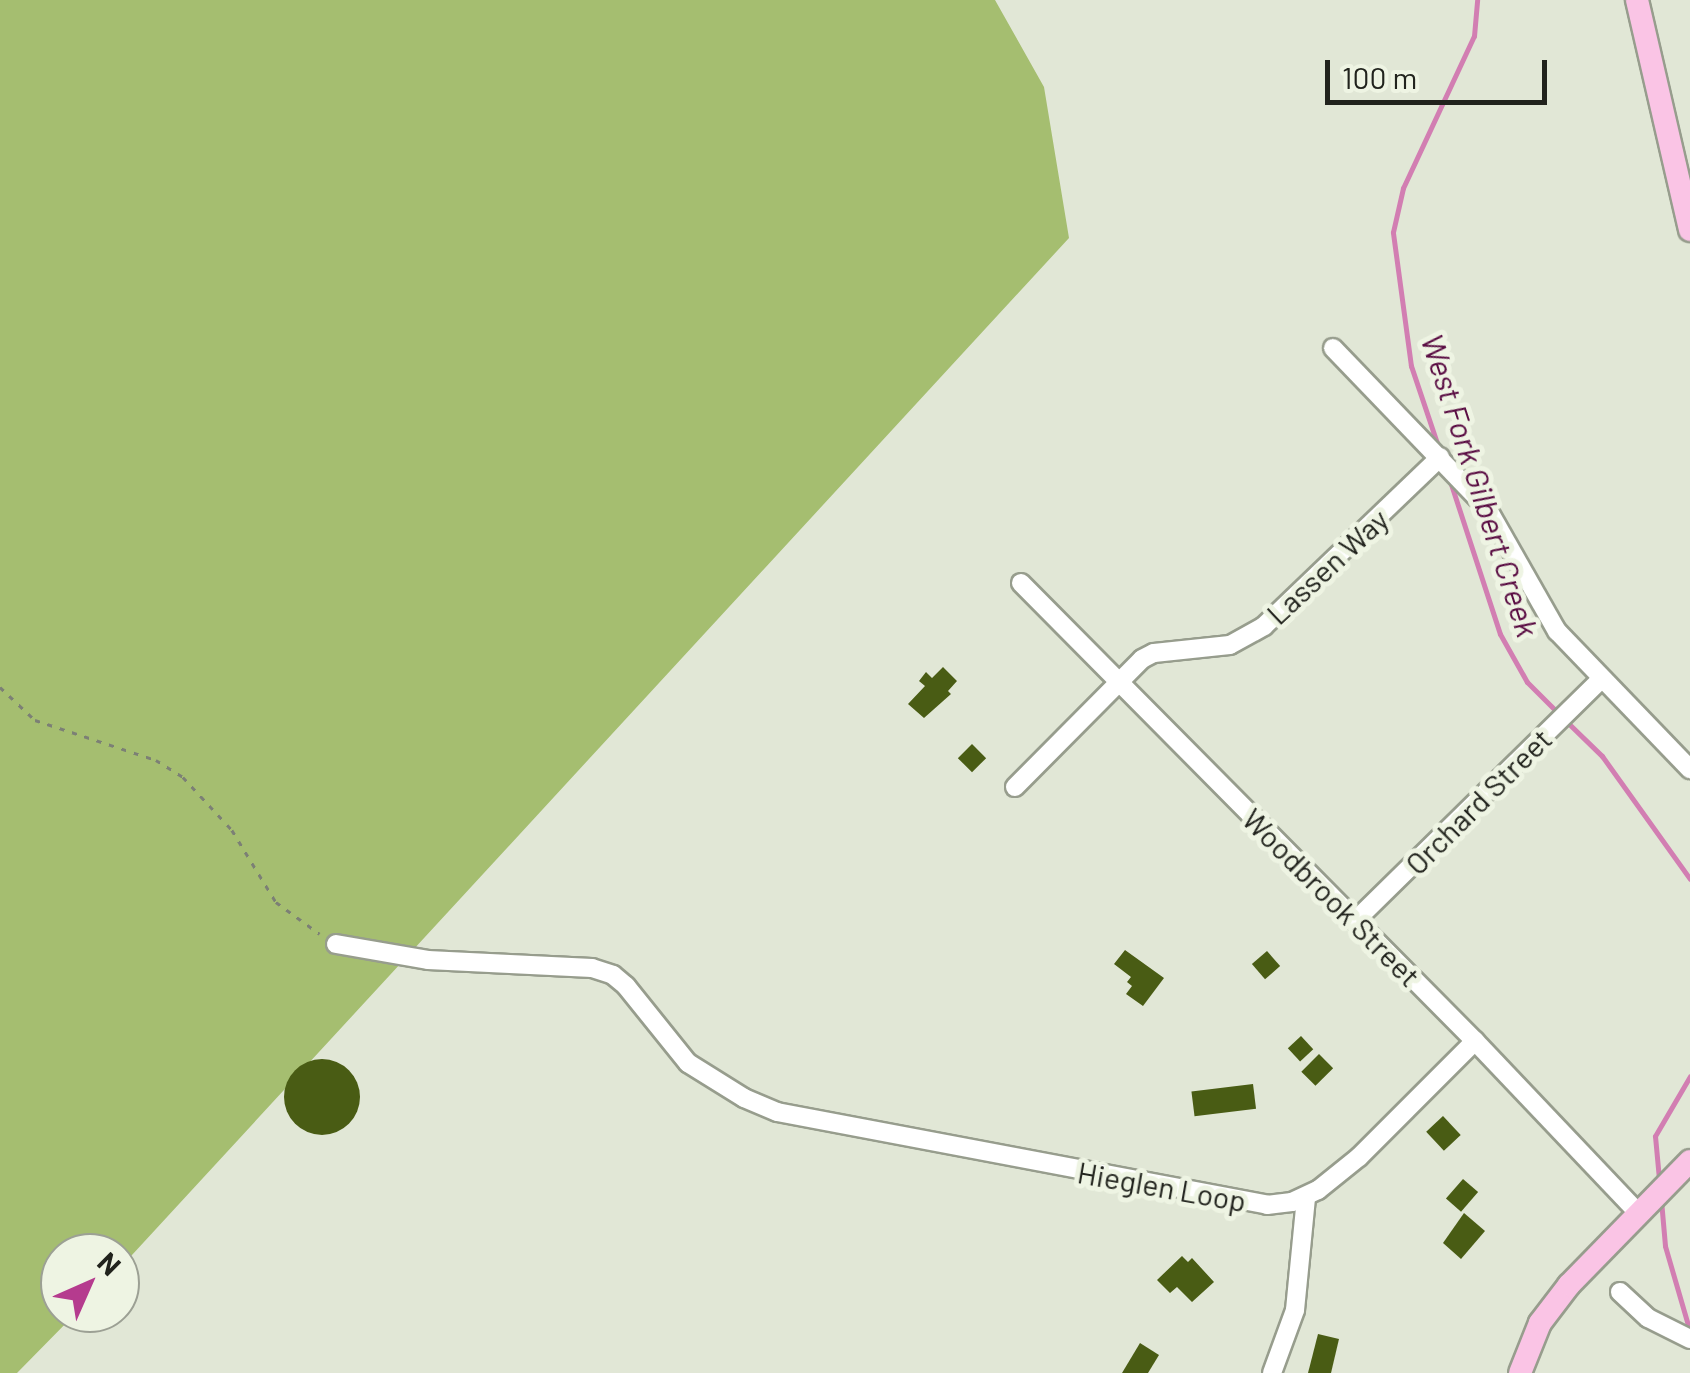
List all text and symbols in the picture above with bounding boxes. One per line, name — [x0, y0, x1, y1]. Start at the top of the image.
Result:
scale bar — [1330, 40, 1552, 102]
text: 100 m — [1342, 59, 1417, 95]
water label: West Fork Gilbert Creek — [1414, 329, 1548, 641]
street label: Lassen Way — [1259, 501, 1395, 631]
street label: Orchard Street — [1398, 721, 1558, 881]
street label: Woodbrook Street — [1236, 801, 1428, 993]
street label: Hieglen Loop — [1075, 1153, 1249, 1219]
north arrow — [40, 1233, 140, 1333]
text: N — [91, 1245, 128, 1282]

